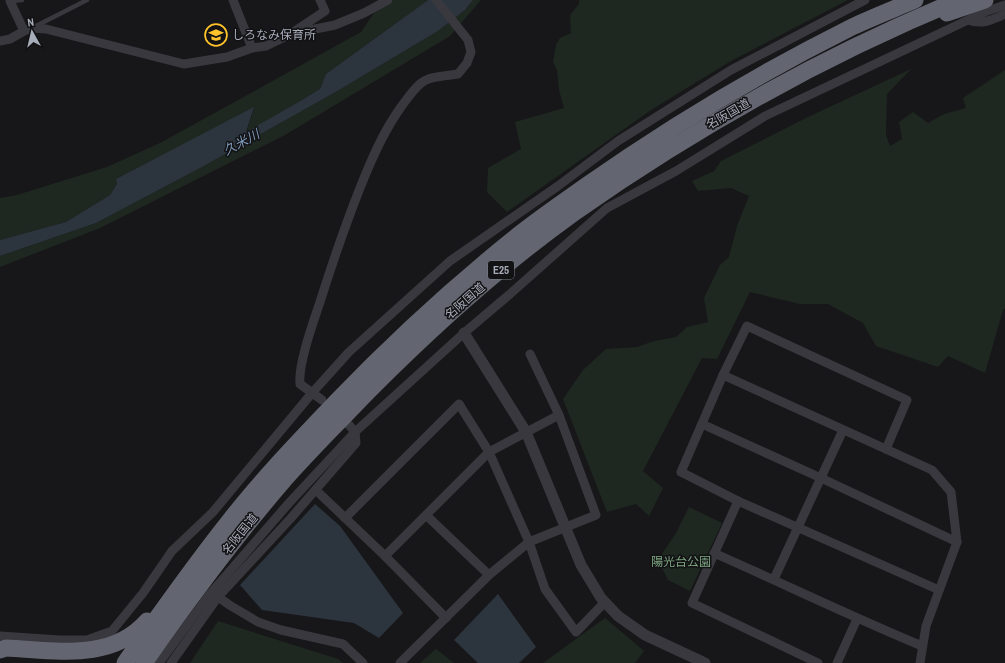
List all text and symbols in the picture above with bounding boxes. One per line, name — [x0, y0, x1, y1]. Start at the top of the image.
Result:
north arrow — [12, 12, 52, 52]
text: N — [26, 15, 35, 29]
school or university icon: しろなみ保育所 — [203, 22, 229, 48]
place label: しろなみ保育所 — [232, 27, 316, 43]
street label: 名阪国道 — [703, 95, 753, 133]
water label: 久米川 — [220, 125, 264, 159]
road number: E25 — [488, 261, 514, 279]
street label: 名阪国道 — [442, 279, 488, 323]
street label: 名阪国道 — [219, 510, 261, 558]
park label: 陽光台公園 — [651, 554, 711, 570]

